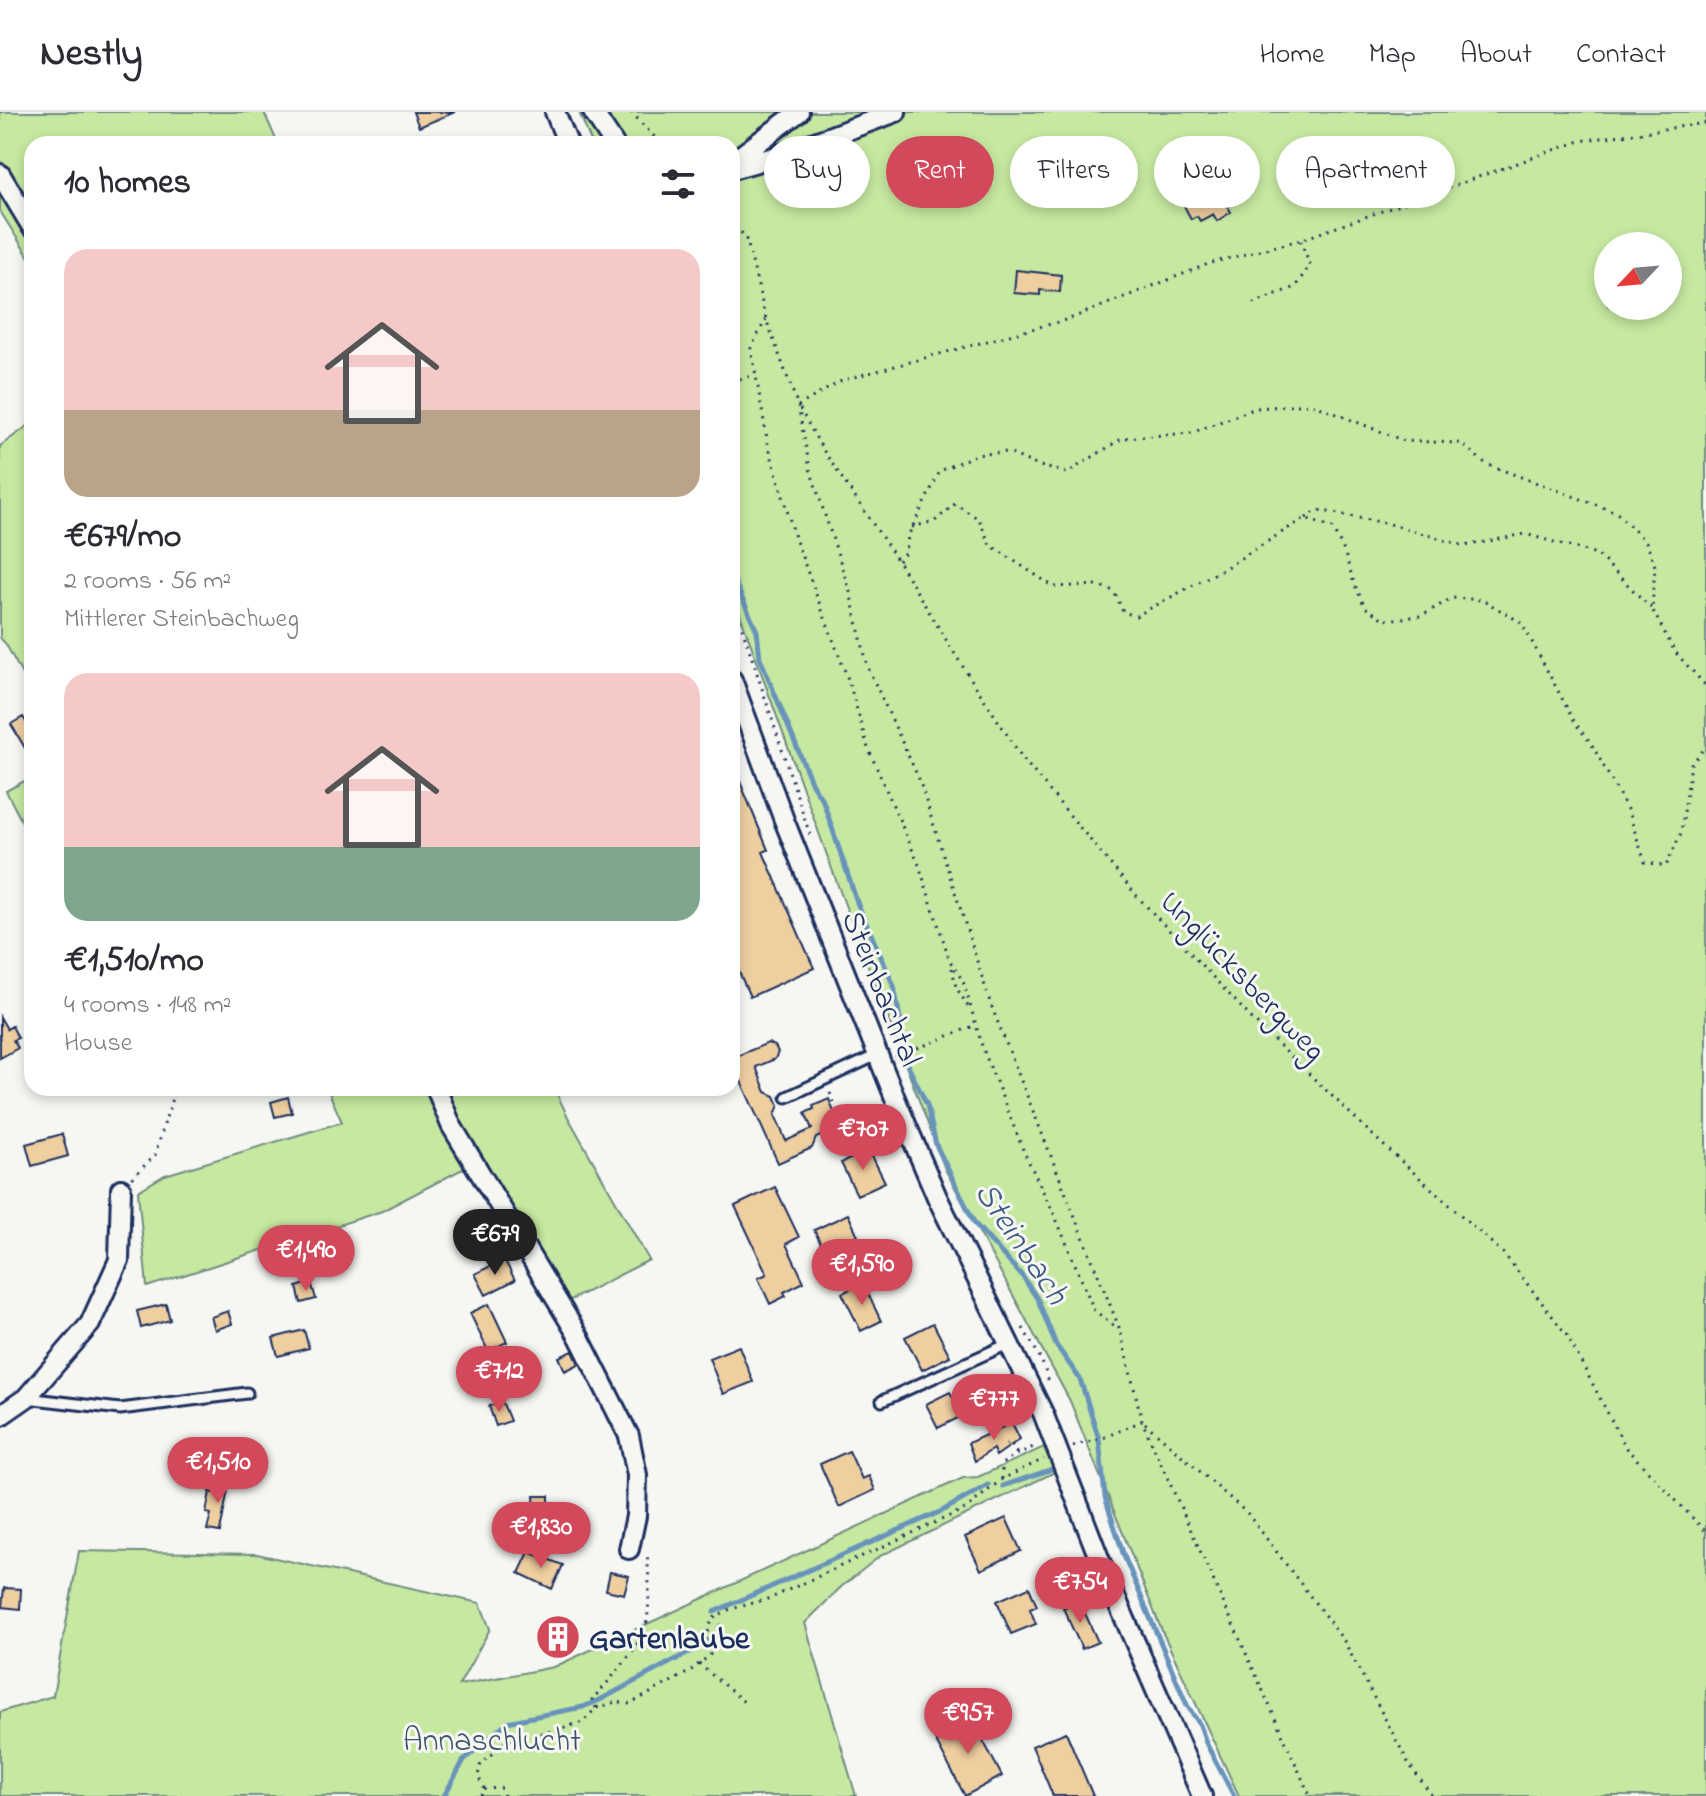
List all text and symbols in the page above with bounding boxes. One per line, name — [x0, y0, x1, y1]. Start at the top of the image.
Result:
text: Nestly — [40, 27, 142, 83]
text: Home — [1259, 35, 1325, 76]
text: Map — [1369, 35, 1416, 76]
text: About — [1460, 35, 1532, 76]
text: Contact — [1576, 35, 1666, 76]
chip: Buy — [764, 136, 870, 208]
chip: Rent — [886, 136, 994, 208]
chip: Filters — [1010, 136, 1138, 208]
chip: New — [1154, 136, 1260, 208]
chip: Apartment — [1276, 136, 1455, 208]
text: 10 homes — [64, 159, 191, 209]
icon: filters — [656, 162, 700, 206]
north arrow — [1594, 232, 1682, 320]
map controls — [1594, 232, 1682, 320]
icon: home — [310, 301, 454, 445]
text: €679/mo — [64, 513, 182, 563]
text: 2 rooms · 56 m² — [64, 563, 231, 601]
text: Mittlerer Steinbachweg — [64, 601, 299, 639]
icon: home — [310, 725, 454, 869]
street label: Unglücksbergweg — [1147, 881, 1336, 1074]
street label: Steinbachtal — [827, 904, 932, 1074]
text: €1,510/mo — [64, 937, 204, 987]
text: 4 rooms · 148 m² — [64, 987, 231, 1025]
text: House — [64, 1025, 132, 1063]
pin: €707 — [816, 1104, 910, 1172]
text: €707 — [838, 1111, 888, 1149]
water label: Steinbach — [960, 1173, 1080, 1317]
pin: €679 — [448, 1209, 542, 1277]
text: €679 — [471, 1216, 519, 1254]
pin: €1,490 — [241, 1225, 371, 1293]
text: €1,490 — [276, 1232, 336, 1270]
pin: €1,590 — [797, 1239, 927, 1307]
text: €1,590 — [830, 1246, 894, 1284]
pin: €712 — [452, 1346, 546, 1414]
text: €712 — [474, 1353, 524, 1391]
pin: €777 — [947, 1374, 1041, 1442]
text: €777 — [969, 1381, 1019, 1419]
pin: €1,510 — [153, 1437, 283, 1505]
text: €1,510 — [185, 1444, 251, 1482]
pin: €1,830 — [476, 1502, 606, 1570]
text: €1,830 — [510, 1509, 572, 1547]
pin: €754 — [1033, 1557, 1127, 1625]
text: €754 — [1053, 1564, 1107, 1602]
building icon: Gartenlaube — [534, 1613, 582, 1661]
place label: Gartenlaube — [589, 1617, 751, 1664]
pin: €957 — [921, 1688, 1015, 1756]
text: €957 — [942, 1695, 994, 1733]
park label: Annaschlucht — [403, 1719, 581, 1766]

